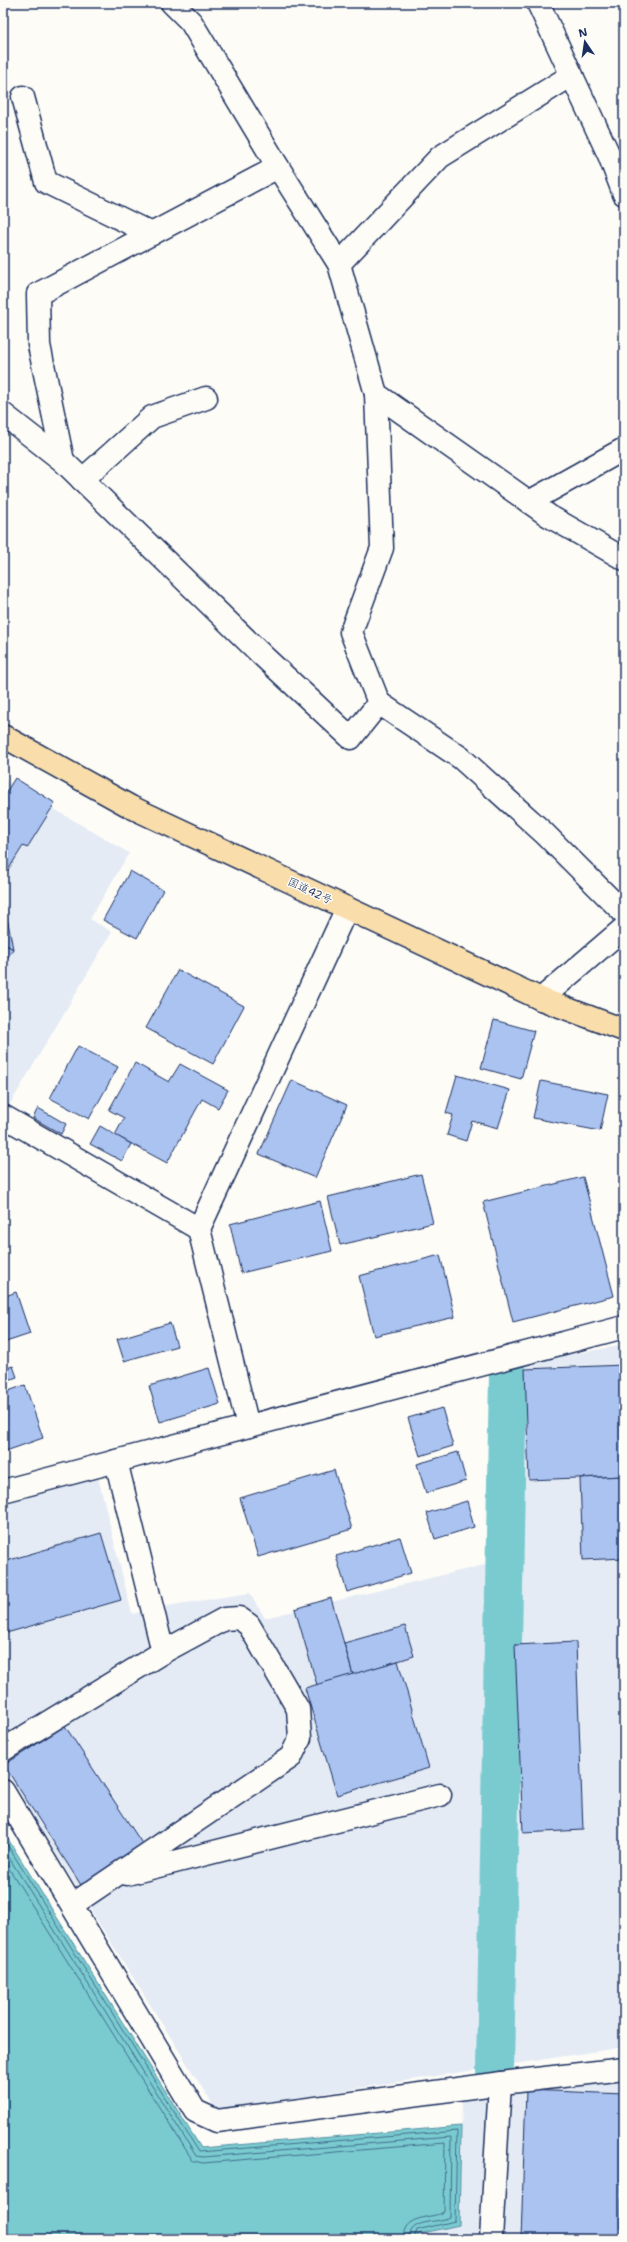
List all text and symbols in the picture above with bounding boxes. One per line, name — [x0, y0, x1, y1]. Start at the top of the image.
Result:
north arrow — [565, 22, 605, 62]
text: N — [577, 24, 589, 41]
street label: 国道42号 — [285, 874, 335, 908]

